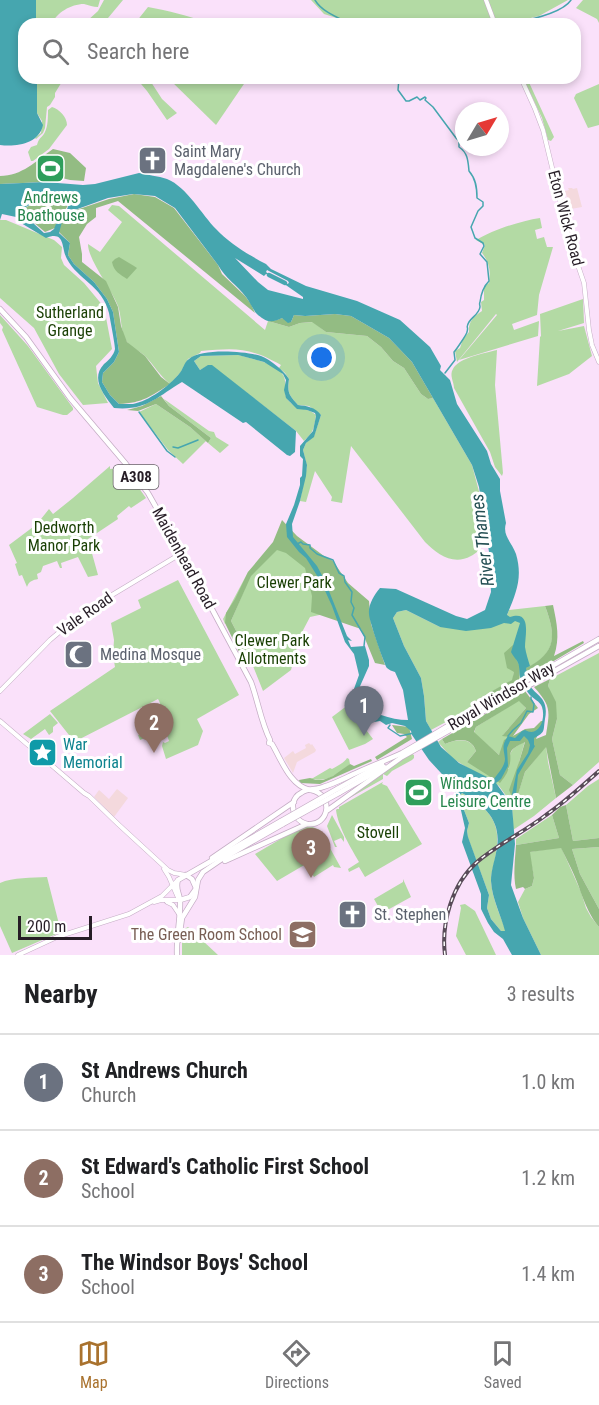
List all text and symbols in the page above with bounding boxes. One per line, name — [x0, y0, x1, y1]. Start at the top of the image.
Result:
search box — [18, 18, 581, 84]
icon: search — [39, 35, 72, 68]
text: Search here — [87, 39, 189, 64]
north arrow — [455, 102, 509, 156]
place label: Saint Mary Magdalene's Church — [174, 142, 301, 179]
church icon: Saint Mary Magdalene's Church — [137, 144, 169, 176]
sports icon: Andrews Boathouse — [35, 153, 67, 185]
street label: Eton Wick Road — [544, 168, 588, 268]
place label: Andrews Boathouse — [17, 188, 85, 225]
park label: Sutherland Grange — [36, 303, 104, 340]
your location — [307, 343, 336, 372]
road number: A308 — [114, 465, 158, 489]
water label: River Thames — [466, 493, 498, 587]
street label: Maidenhead Road — [148, 504, 220, 612]
park label: Dedworth Manor Park — [28, 518, 101, 555]
park label: Clewer Park — [256, 573, 332, 592]
street label: Vale Road — [54, 588, 116, 640]
park label: Clewer Park Allotments — [234, 631, 310, 668]
mosque icon: Medina Mosque — [63, 638, 95, 670]
place label: Medina Mosque — [100, 645, 201, 664]
street label: Royal Windsor Way — [444, 658, 558, 734]
pin: 1 — [344, 686, 384, 736]
pin: 2 — [134, 704, 174, 753]
place label: War Memorial — [63, 735, 123, 772]
place icon: War Memorial — [26, 737, 58, 769]
place label: Windsor Leisure Centre — [440, 774, 531, 811]
sports icon: Windsor Leisure Centre — [403, 776, 435, 808]
park label: Stovell — [357, 823, 399, 842]
pin: 3 — [292, 828, 330, 878]
church icon: St. Stephen — [337, 898, 369, 930]
place label: St. Stephen — [374, 905, 446, 924]
scale bar — [18, 913, 92, 940]
text: 200 m — [27, 917, 66, 936]
school or university icon: The Green Room School — [287, 918, 319, 950]
place label: The Green Room School — [131, 925, 282, 944]
text: Nearby — [24, 979, 98, 1009]
text: 3 results — [507, 982, 575, 1006]
text: St Andrews Church — [81, 1058, 248, 1083]
text: 1 — [38, 1070, 49, 1094]
text: 1.0 km — [521, 1070, 575, 1094]
text: Church — [81, 1083, 136, 1107]
text: St Edward's Catholic First School — [81, 1154, 369, 1179]
text: 2 — [38, 1166, 49, 1190]
text: 1.2 km — [521, 1166, 575, 1190]
text: School — [81, 1179, 135, 1203]
text: The Windsor Boys' School — [81, 1250, 308, 1275]
text: 3 — [38, 1262, 49, 1286]
text: 1.4 km — [521, 1262, 575, 1286]
text: School — [81, 1275, 135, 1299]
tab: Map — [77, 1337, 110, 1392]
tab: Directions — [265, 1337, 329, 1392]
tab: Saved — [484, 1337, 522, 1392]

